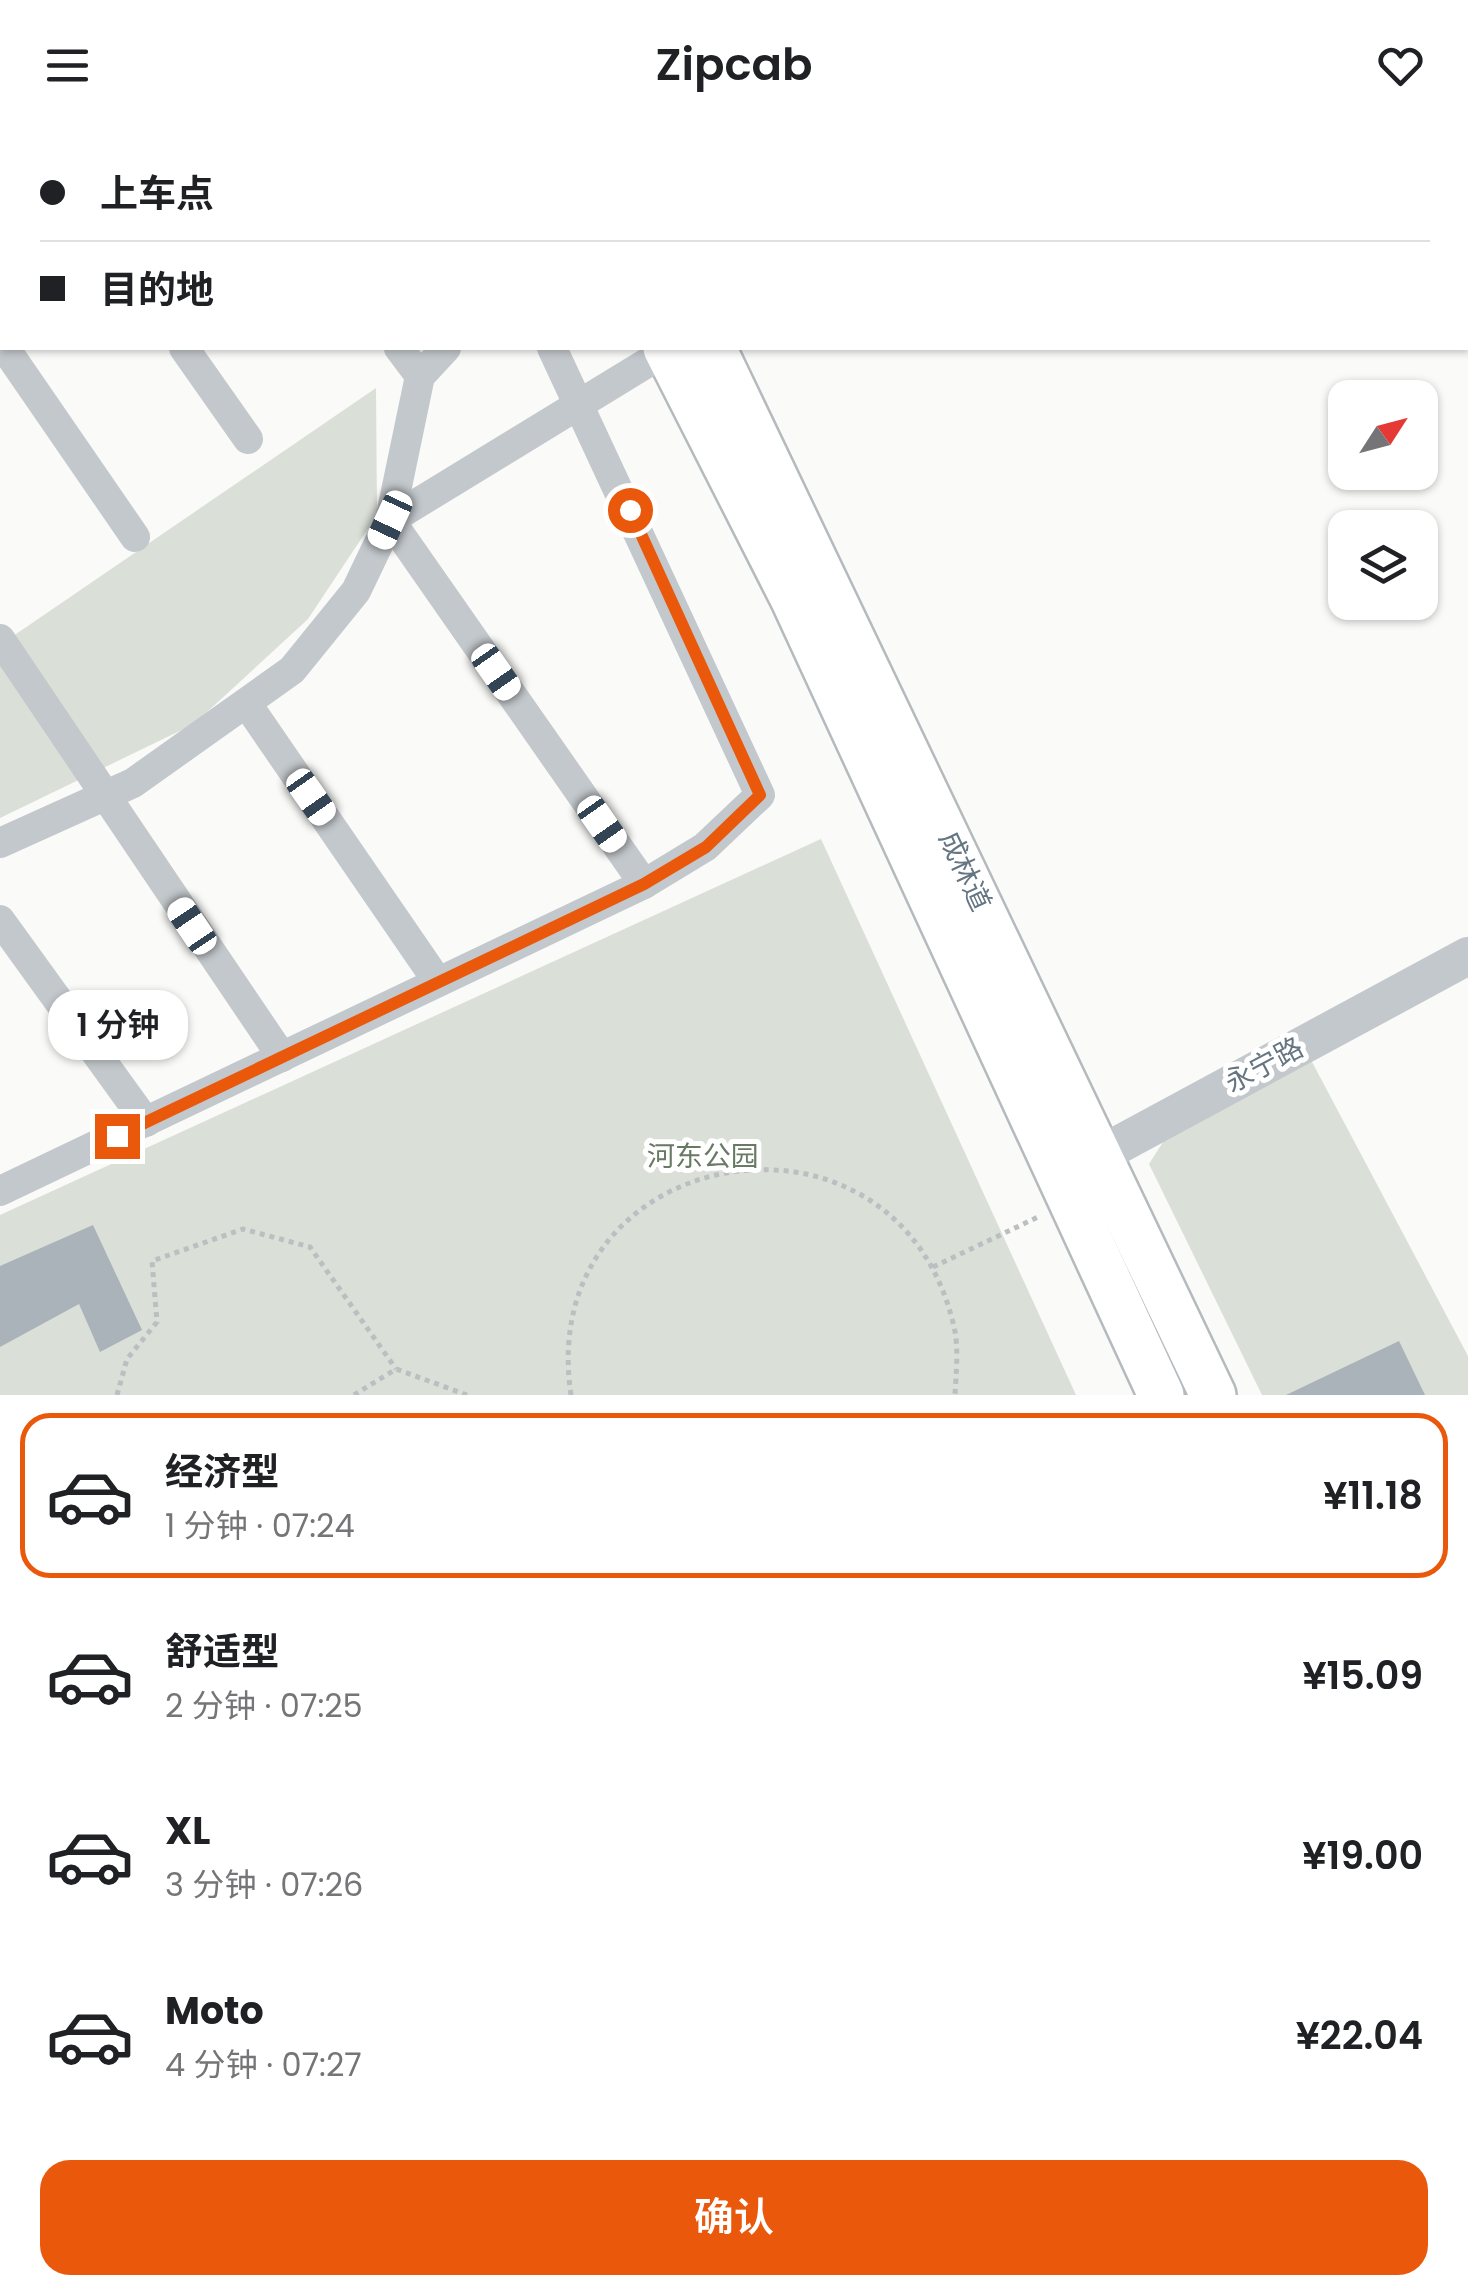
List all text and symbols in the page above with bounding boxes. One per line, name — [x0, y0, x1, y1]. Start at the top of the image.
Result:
text: Zipcab — [655, 33, 813, 96]
icon: menu — [40, 38, 95, 93]
icon: heart — [1373, 38, 1428, 93]
text: 上车点 — [100, 167, 214, 220]
text: 目的地 — [100, 263, 214, 316]
north arrow — [1328, 380, 1438, 490]
map controls — [1328, 380, 1438, 620]
car — [364, 486, 416, 554]
route start — [608, 488, 653, 533]
button: layers — [1328, 510, 1438, 620]
car — [467, 639, 525, 705]
car — [282, 764, 340, 830]
car — [573, 791, 631, 857]
street label: 成林道 — [930, 825, 1000, 917]
car — [163, 893, 221, 959]
callout: 1 分钟 — [47, 991, 187, 1061]
text: 1 分钟 — [76, 1002, 160, 1047]
street label: 永宁路 — [1218, 1028, 1310, 1102]
route end — [95, 1114, 140, 1159]
park label: 河东公园 — [647, 1137, 759, 1176]
text: 经济型 — [165, 1445, 279, 1498]
icon: car — [45, 1451, 135, 1541]
text: ¥11.18 — [1323, 1469, 1423, 1522]
text: 1 分钟 · 07:24 — [165, 1503, 355, 1548]
text: 舒适型 — [165, 1625, 279, 1678]
icon: car — [45, 1631, 135, 1721]
text: ¥15.09 — [1302, 1649, 1423, 1702]
text: 2 分钟 · 07:25 — [165, 1683, 363, 1728]
text: XL — [165, 1804, 210, 1857]
icon: car — [45, 1811, 135, 1901]
text: ¥19.00 — [1302, 1829, 1423, 1882]
text: 3 分钟 · 07:26 — [165, 1862, 363, 1907]
text: Moto — [165, 1984, 264, 2037]
icon: car — [45, 1991, 135, 2081]
text: ¥22.04 — [1296, 2009, 1423, 2062]
text: 4 分钟 · 07:27 — [165, 2042, 362, 2087]
button: 确认 — [40, 2160, 1428, 2275]

